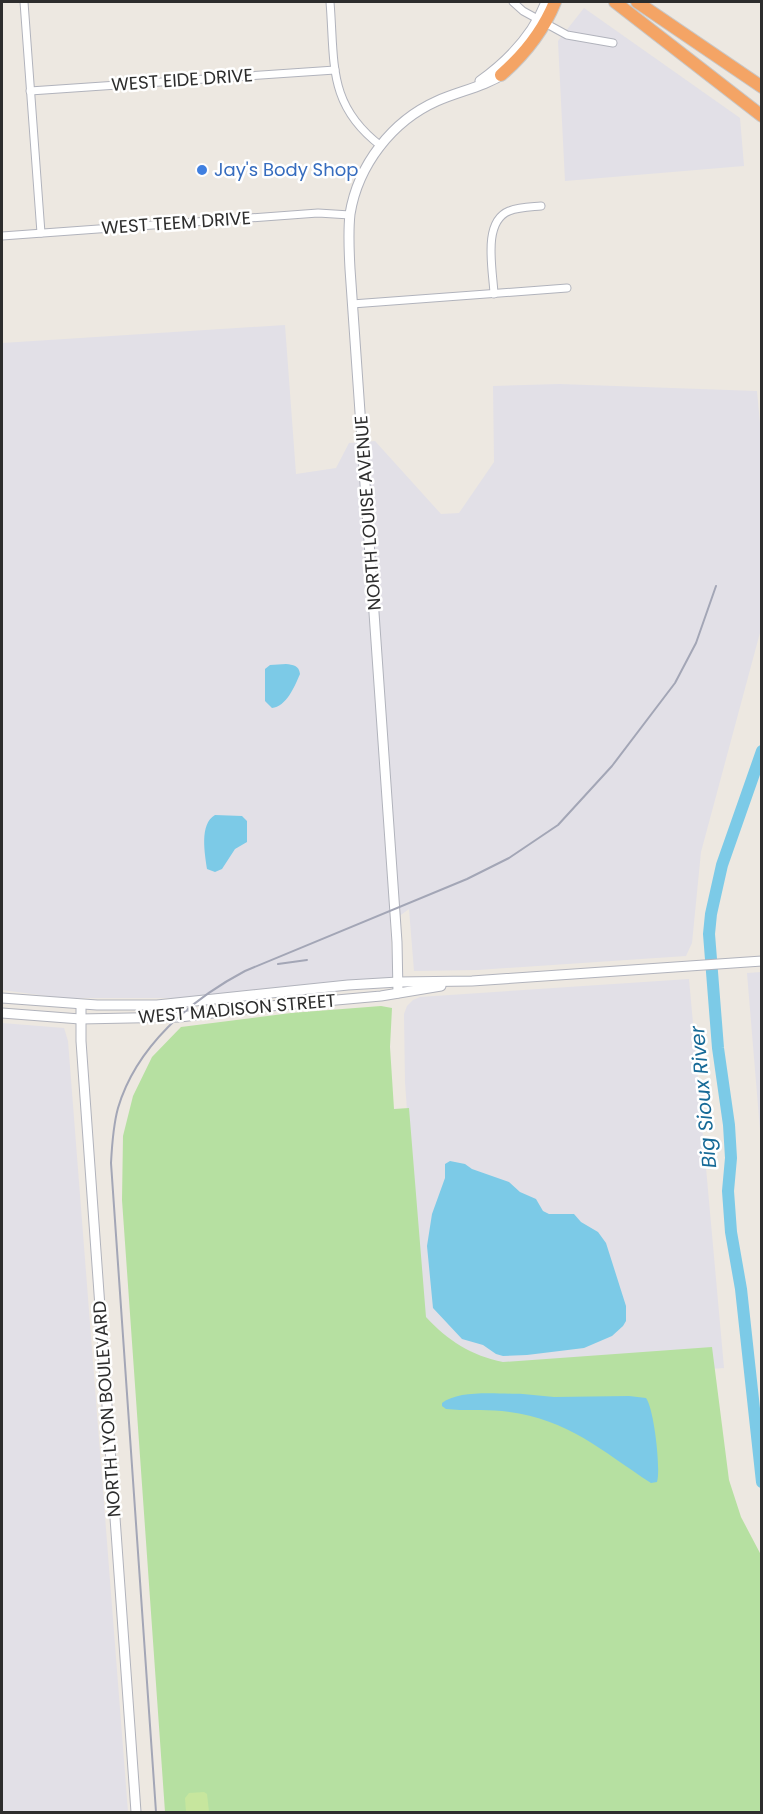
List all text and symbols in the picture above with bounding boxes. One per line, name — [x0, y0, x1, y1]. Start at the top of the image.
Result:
street label: WEST EIDE DRIVE — [110, 62, 254, 97]
place label: Jay's Body Shop — [214, 157, 358, 182]
marker: Jay's Body Shop — [195, 163, 209, 177]
street label: WEST TEEM DRIVE — [100, 205, 252, 240]
street label: NORTH LOUISE AVENUE — [348, 415, 387, 611]
street label: WEST MADISON STREET — [137, 987, 337, 1030]
water label: Big Sioux River — [683, 1024, 723, 1169]
street label: NORTH LYON BOULEVARD — [86, 1300, 127, 1518]

